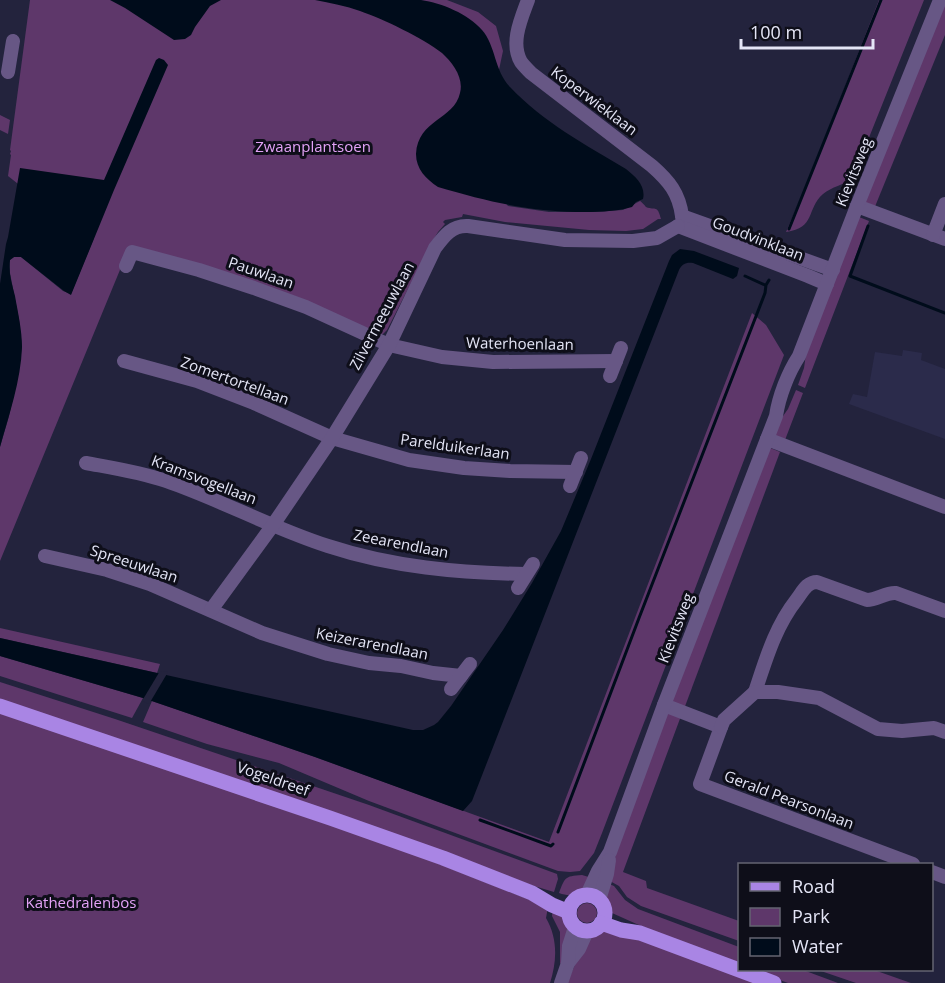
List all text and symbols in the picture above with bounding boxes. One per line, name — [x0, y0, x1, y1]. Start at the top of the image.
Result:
scale bar — [741, 12, 873, 50]
text: 100 m — [750, 20, 802, 44]
street label: Koperwieklaan — [547, 61, 642, 139]
street label: Kievitsweg — [830, 134, 876, 209]
park label: Zwaanplantsoen — [255, 136, 371, 156]
street label: Goudvinklaan — [710, 211, 807, 265]
street label: Pauwlaan — [226, 252, 297, 293]
street label: Zilvermeeuwlaan — [344, 258, 418, 373]
street label: Waterhoenlaan — [466, 332, 574, 354]
street label: Zomertortellaan — [178, 351, 292, 409]
street label: Parelduikerlaan — [399, 428, 511, 464]
street label: Kramsvogellaan — [149, 450, 260, 508]
street label: Zeearendlaan — [352, 524, 450, 562]
street label: Spreeuwlaan — [88, 539, 181, 587]
street label: Kievitsweg — [653, 590, 698, 665]
street label: Keizerarendlaan — [314, 622, 430, 664]
street label: Vogeldreef — [234, 756, 313, 800]
street label: Gerald Pearsonlaan — [722, 765, 857, 833]
legend — [738, 863, 933, 971]
text: Road — [792, 874, 835, 898]
park label: Kathedralenbos — [26, 892, 136, 912]
text: Park — [792, 904, 830, 928]
text: Water — [792, 934, 843, 958]

